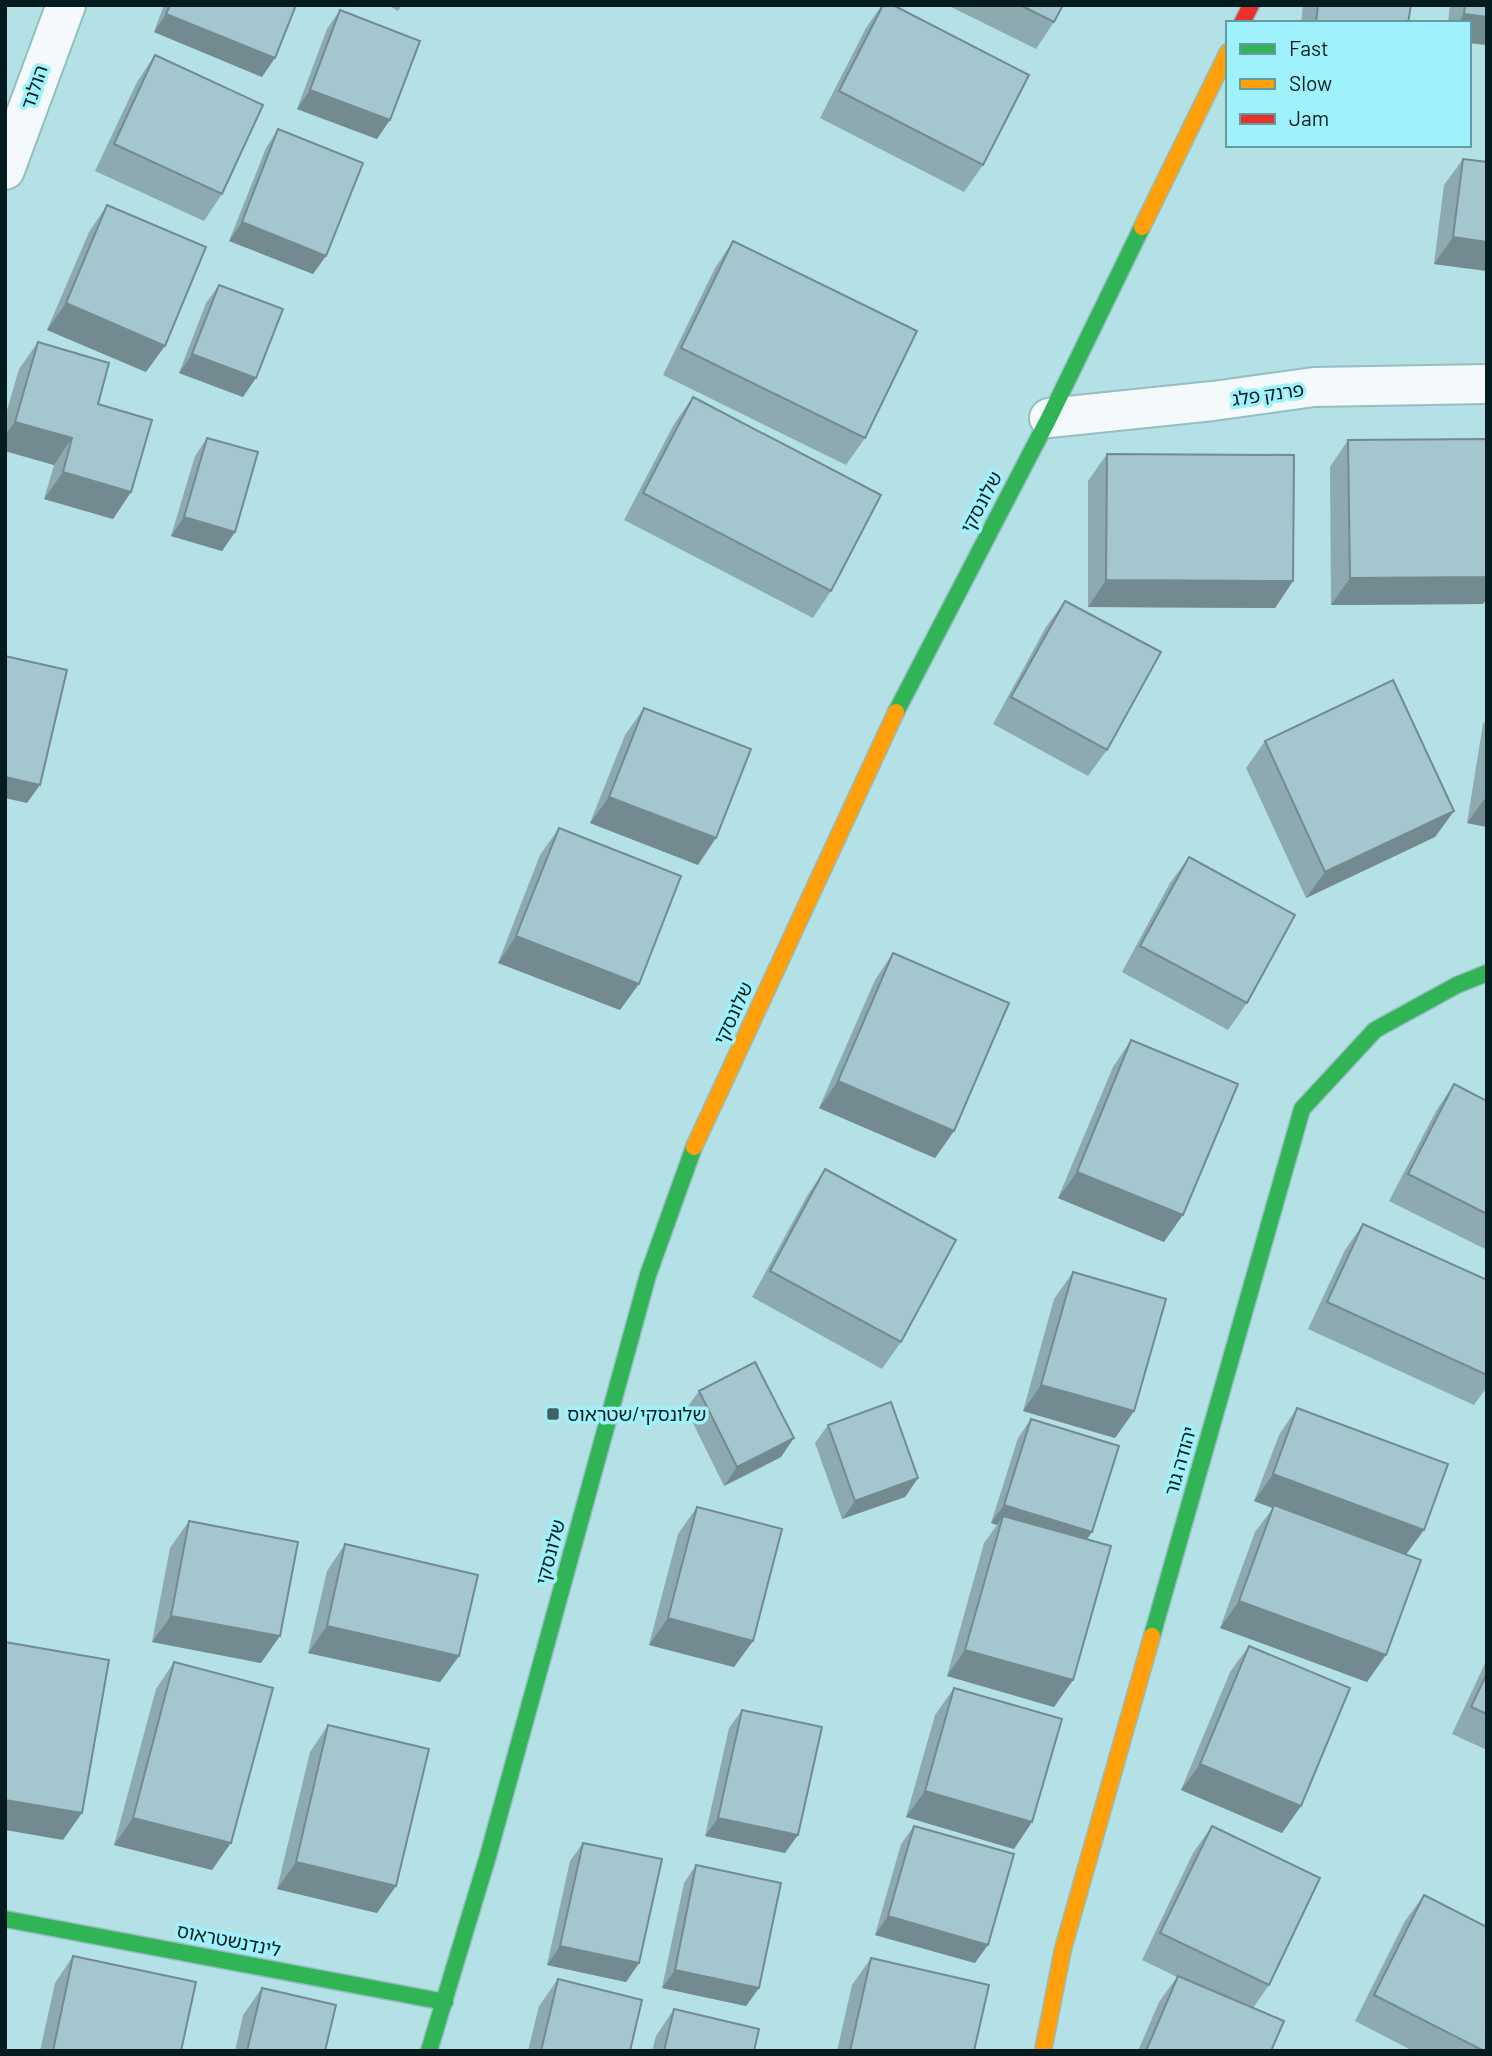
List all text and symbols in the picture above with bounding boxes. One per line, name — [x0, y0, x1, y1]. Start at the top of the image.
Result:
legend — [1226, 21, 1471, 147]
text: Fast — [1289, 35, 1329, 60]
street label: הולנד — [15, 62, 52, 112]
text: Slow — [1289, 70, 1332, 95]
text: Jam — [1289, 105, 1329, 130]
street label: פרנק פלג — [1230, 377, 1305, 410]
street label: שלונסקי — [955, 467, 1006, 537]
street label: שלונסקי — [708, 978, 757, 1048]
place label: שלונסקי/שטראוס — [567, 1402, 706, 1425]
marker: שלונסקי/שטראוס — [545, 1406, 561, 1422]
street label: יהודה גור — [1159, 1424, 1200, 1498]
street label: שלונסקי — [530, 1517, 569, 1587]
street label: לינדנשטראוס — [175, 1918, 283, 1961]

